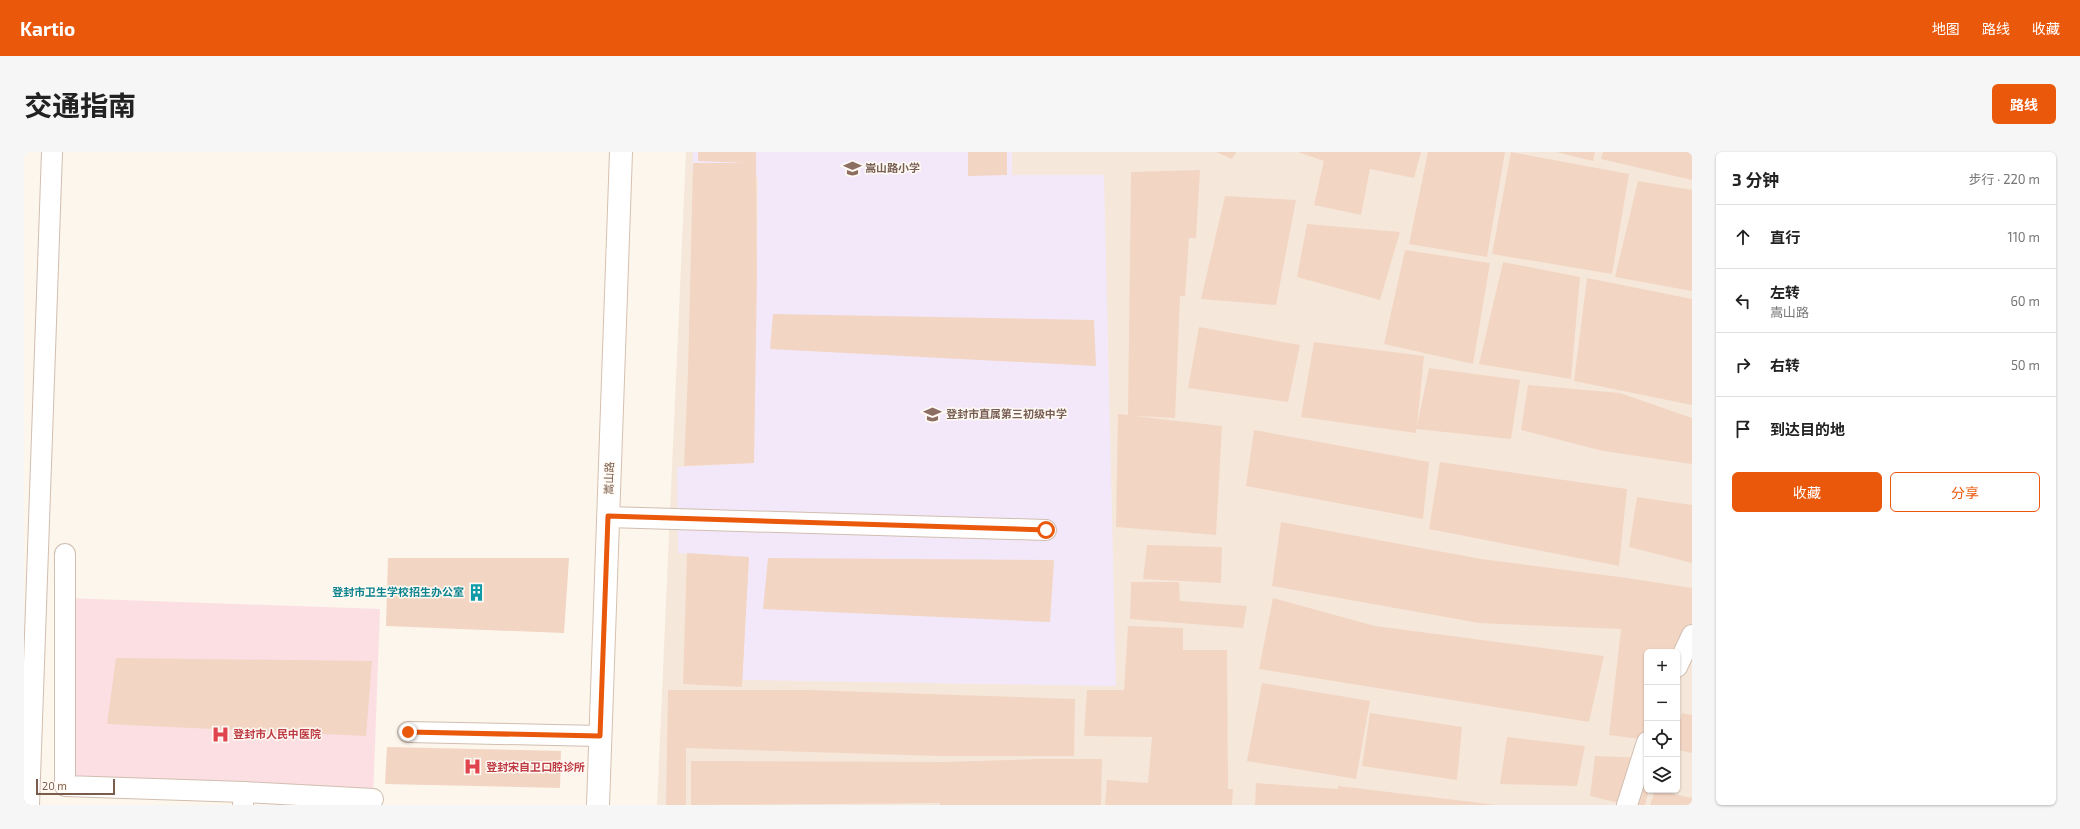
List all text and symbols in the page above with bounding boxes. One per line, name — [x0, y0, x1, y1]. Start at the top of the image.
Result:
text: Kartio — [20, 17, 75, 40]
text: 地图 — [1932, 20, 1960, 37]
text: 路线 — [1982, 20, 2010, 37]
text: 收藏 — [2032, 20, 2060, 37]
button: 路线 — [1992, 84, 2056, 124]
text: 交通指南 — [24, 88, 136, 122]
school or university icon: 嵩山路小学 — [842, 158, 862, 178]
place label: 嵩山路小学 — [865, 161, 920, 174]
text: 3 分钟 — [1732, 169, 1779, 189]
text: 步行 · 220 m — [1968, 171, 2040, 187]
icon: ahead — [1732, 226, 1754, 248]
text: 直行 — [1770, 228, 1800, 246]
text: 110 m — [2008, 229, 2040, 245]
text: 左转 — [1770, 283, 1800, 301]
icon: left — [1732, 290, 1754, 312]
text: 60 m — [2010, 293, 2040, 309]
text: 嵩山路 — [1770, 304, 1809, 320]
icon: right — [1732, 354, 1754, 376]
text: 右转 — [1770, 356, 1800, 374]
text: 50 m — [2011, 357, 2040, 373]
school or university icon: 登封市直属第三初级中学 — [923, 404, 943, 424]
place label: 登封市直属第三初级中学 — [946, 407, 1067, 420]
icon: arrive — [1732, 418, 1754, 440]
text: 到达目的地 — [1770, 420, 1845, 438]
street label: 嵩山路 — [601, 461, 616, 495]
button: 收藏 — [1732, 472, 1882, 512]
button: 分享 — [1890, 472, 2040, 512]
route start — [1037, 521, 1055, 539]
building icon: 登封市卫生学校招生办公室 — [467, 582, 487, 602]
place label: 登封市卫生学校招生办公室 — [332, 585, 464, 598]
map controls — [1644, 649, 1680, 793]
button: + — [1644, 649, 1680, 685]
button: − — [1644, 685, 1680, 721]
button: locate — [1644, 721, 1680, 757]
route end — [399, 723, 417, 741]
hospital icon: 登封市人民中医院 — [210, 724, 230, 744]
place label: 登封市人民中医院 — [233, 727, 321, 740]
hospital icon: 登封宋自卫口腔诊所 — [463, 757, 483, 777]
button: layers — [1644, 757, 1680, 793]
place label: 登封宋自卫口腔诊所 — [486, 760, 585, 773]
scale bar — [36, 777, 115, 796]
text: 20 m — [42, 779, 67, 792]

